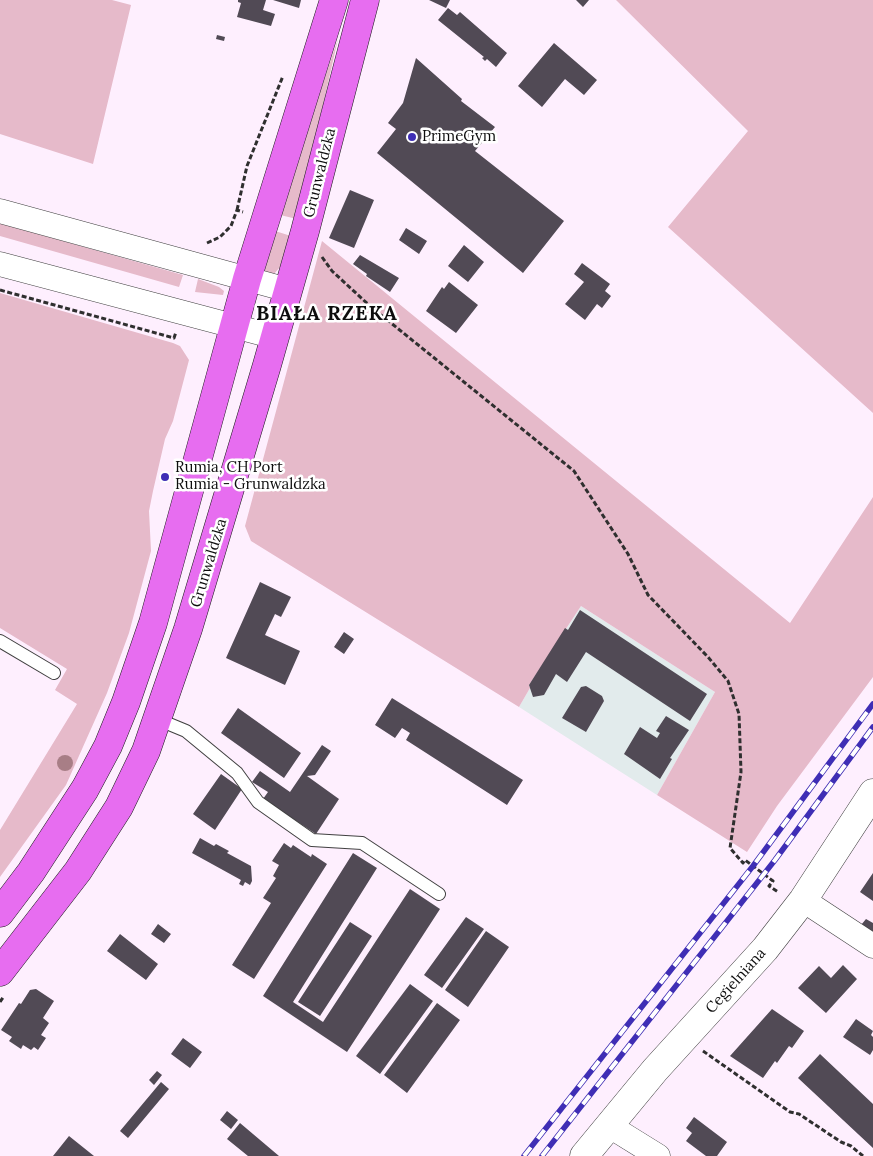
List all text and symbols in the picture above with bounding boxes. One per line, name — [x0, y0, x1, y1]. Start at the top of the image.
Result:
street label: Grunwaldzka — [300, 126, 340, 220]
place label: PrimeGym — [422, 128, 496, 146]
marker: PrimeGym — [406, 131, 418, 143]
district label: BIAŁA RZEKA — [255, 302, 399, 326]
place label: Rumia, CH Port Rumia - Grunwaldzka — [175, 459, 326, 494]
marker: Rumia, CH Port Rumia - Grunwaldzka — [159, 471, 171, 483]
street label: Grunwaldzka — [187, 516, 231, 610]
street label: Cegielniana — [702, 945, 770, 1017]

